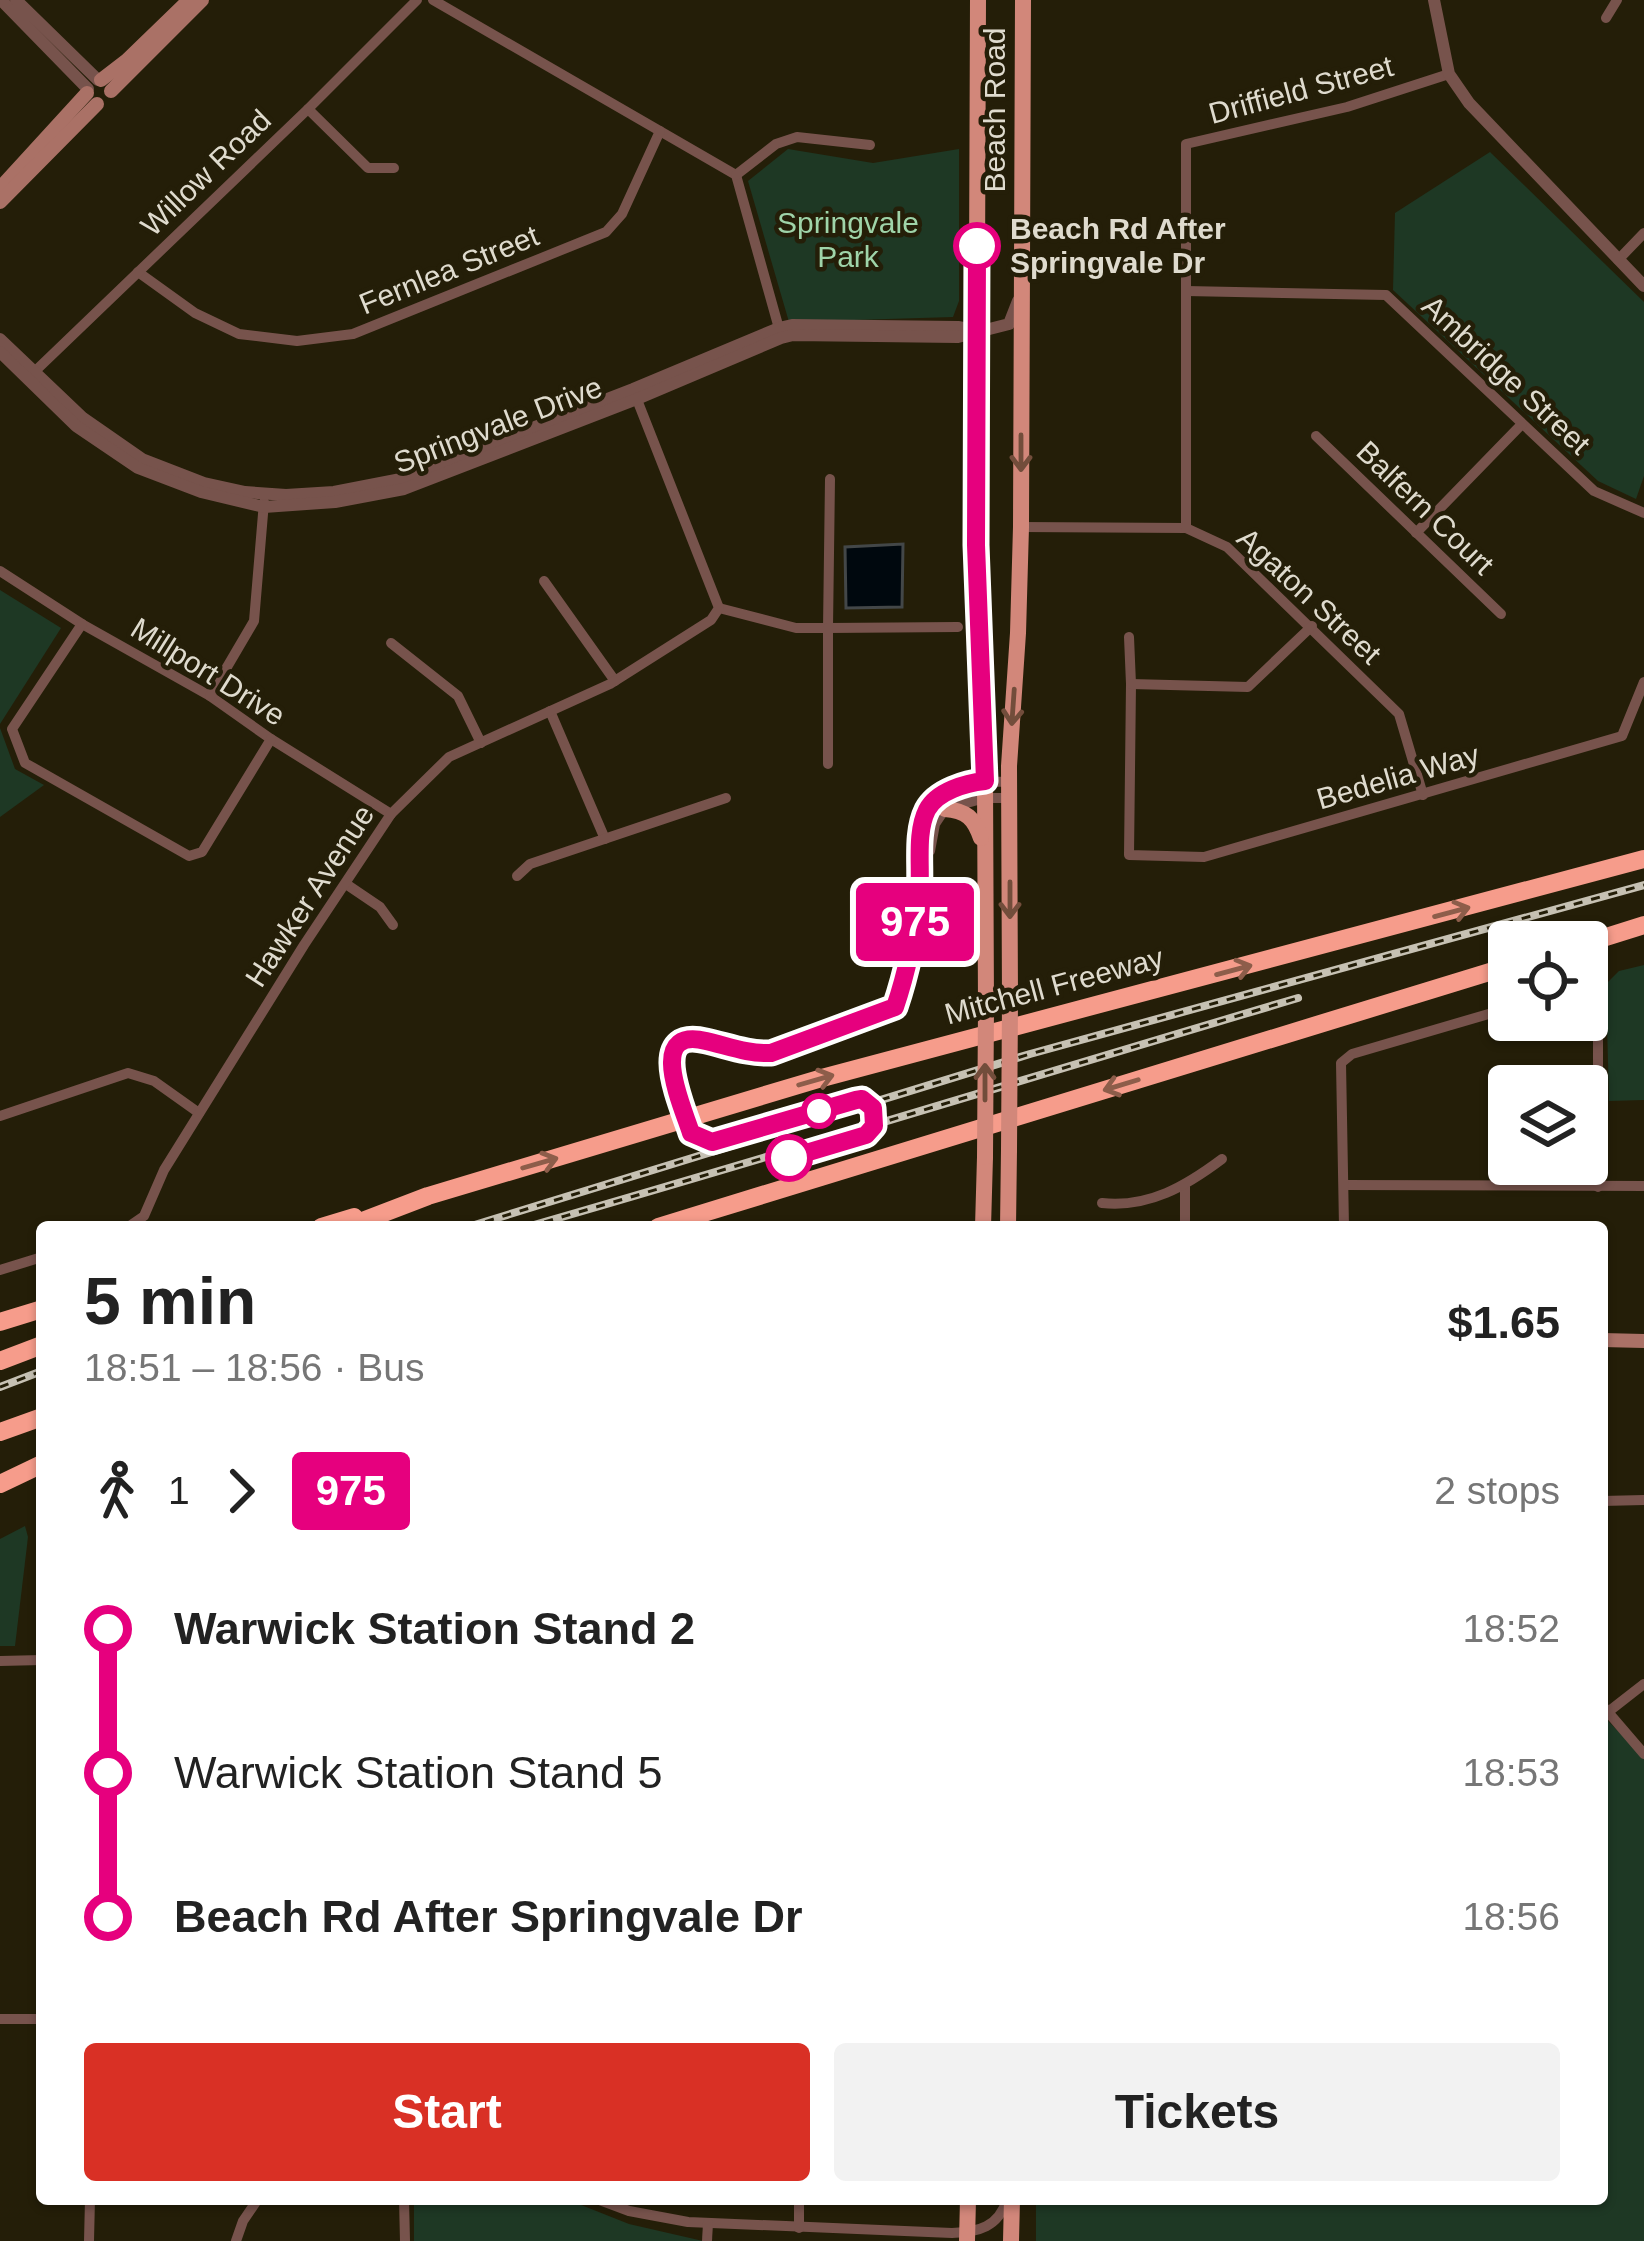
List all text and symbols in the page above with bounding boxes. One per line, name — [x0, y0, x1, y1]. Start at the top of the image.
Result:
street label: Beach Road — [978, 27, 1011, 193]
street label: Driffield Street — [1205, 49, 1397, 130]
street label: Willow Road — [134, 103, 277, 242]
park label: Springvale Park — [777, 206, 919, 273]
place label: Beach Rd After Springvale Dr — [1010, 212, 1226, 279]
street label: Fernlea Street — [355, 218, 544, 320]
marker: Beach Rd After Springvale Dr — [955, 224, 999, 268]
street label: Ambridge Street — [1416, 289, 1597, 461]
street label: Springvale Drive — [389, 370, 606, 479]
one-way arrow — [1010, 433, 1032, 472]
street label: Balfern Court — [1350, 434, 1501, 581]
street label: Agaton Street — [1231, 521, 1388, 671]
street label: Millport Drive — [125, 611, 291, 732]
one-way arrow — [1002, 687, 1025, 726]
street label: Bedelia Way — [1313, 738, 1483, 815]
street label: Hawker Avenue — [239, 799, 380, 993]
one-way arrow — [998, 880, 1021, 919]
line badge: 975 — [846, 883, 984, 961]
text: 975 — [880, 898, 950, 945]
one-way arrow — [1432, 899, 1470, 921]
map controls — [1488, 921, 1608, 1185]
button: locate — [1488, 921, 1608, 1041]
street label: Mitchell Freeway — [941, 940, 1167, 1031]
one-way arrow — [1214, 958, 1252, 980]
one-way arrow — [974, 1063, 996, 1102]
button: layers — [1488, 1065, 1608, 1185]
one-way arrow — [796, 1068, 834, 1090]
one-way arrow — [1103, 1075, 1141, 1097]
unlabelled marker — [803, 1095, 835, 1127]
unlabelled marker — [767, 1136, 811, 1180]
one-way arrow — [520, 1151, 558, 1173]
text: 5 min — [84, 1264, 256, 1338]
text: $1.65 — [1447, 1297, 1560, 1348]
text: 18:51 – 18:56 · Bus — [84, 1346, 424, 1389]
icon: walk — [84, 1458, 150, 1524]
icon: forward — [208, 1458, 274, 1524]
text: 975 — [316, 1467, 386, 1514]
text: 1 — [168, 1469, 190, 1512]
text: 2 stops — [1434, 1469, 1560, 1512]
text: Warwick Station Stand 2 — [174, 1603, 695, 1654]
text: 18:52 — [1462, 1607, 1560, 1650]
text: Warwick Station Stand 5 — [174, 1747, 663, 1798]
text: 18:53 — [1462, 1751, 1560, 1794]
text: Beach Rd After Springvale Dr — [174, 1891, 802, 1942]
text: 18:56 — [1462, 1895, 1560, 1938]
button: Start — [84, 2043, 810, 2181]
button: Tickets — [834, 2043, 1560, 2181]

